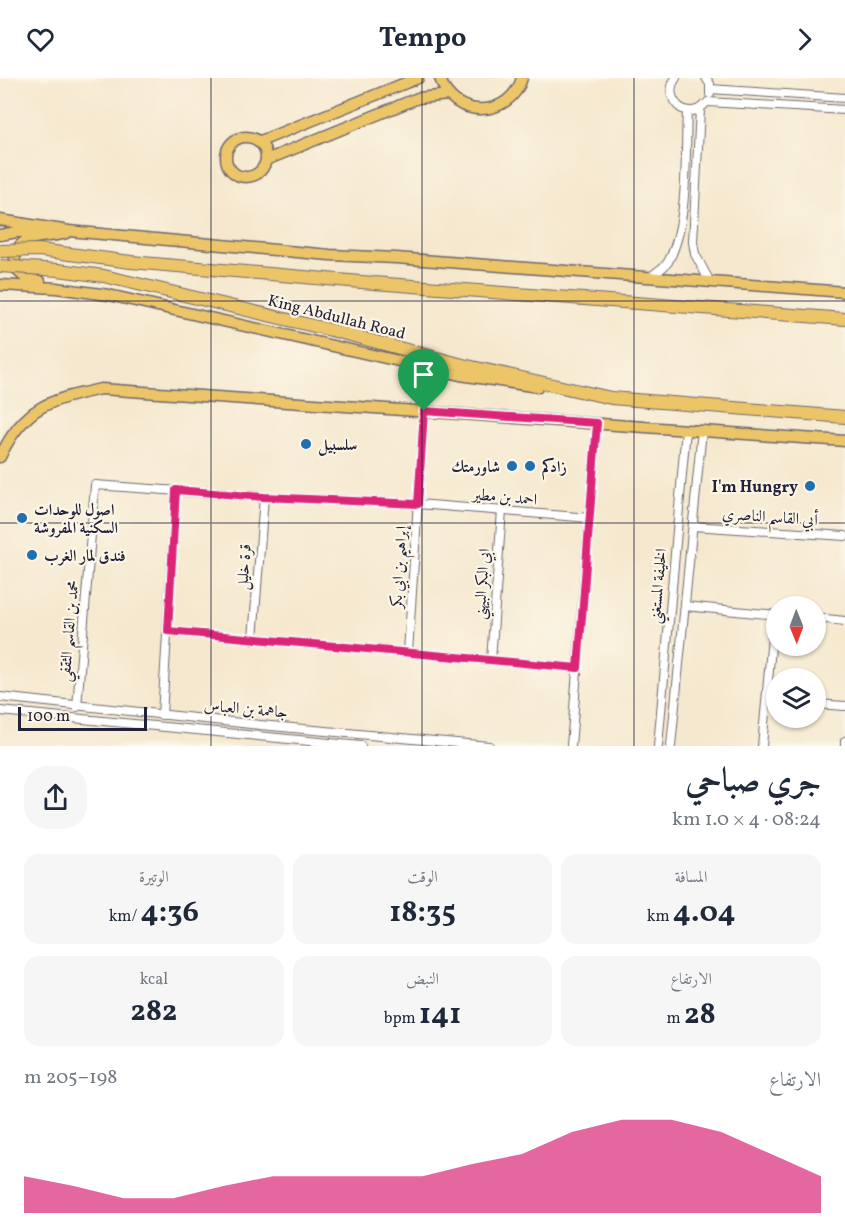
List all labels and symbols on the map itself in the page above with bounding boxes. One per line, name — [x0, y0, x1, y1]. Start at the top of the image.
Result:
street label: King Abdullah Road — [265, 290, 408, 346]
pin — [398, 349, 449, 411]
place label: سلسبيل — [318, 435, 357, 457]
marker: سلسبيل — [299, 437, 313, 451]
place label: شاورمتك — [451, 457, 500, 479]
place label: زادكم — [542, 457, 568, 481]
marker: شاورمتك — [505, 459, 519, 473]
marker: زادكم — [523, 459, 537, 473]
place label: I'm Hungry — [712, 477, 798, 499]
marker: I'm Hungry — [803, 479, 817, 493]
street label: احمد بن مطير — [470, 484, 538, 512]
place label: اصول للوحدات السكنية المفروشة — [34, 500, 118, 540]
street label: أبي القاسم الناصري — [721, 502, 819, 536]
marker: اصول للوحدات السكنية المفروشة — [15, 511, 29, 525]
street label: إبراهيم بن ابي بكر — [386, 524, 418, 611]
street label: قرة خليل — [232, 543, 258, 591]
place label: فندق لمار الغرب — [44, 546, 126, 568]
marker: فندق لمار الغرب — [25, 548, 39, 562]
street label: ابي البكر البيهني — [470, 548, 499, 621]
street label: الخليفة المستغني — [645, 548, 676, 625]
street label: محمد بن القاسم الثقفي — [55, 579, 89, 683]
north arrow — [766, 596, 826, 656]
street label: جاهمة بن العباس — [203, 695, 289, 725]
scale bar — [18, 704, 147, 732]

